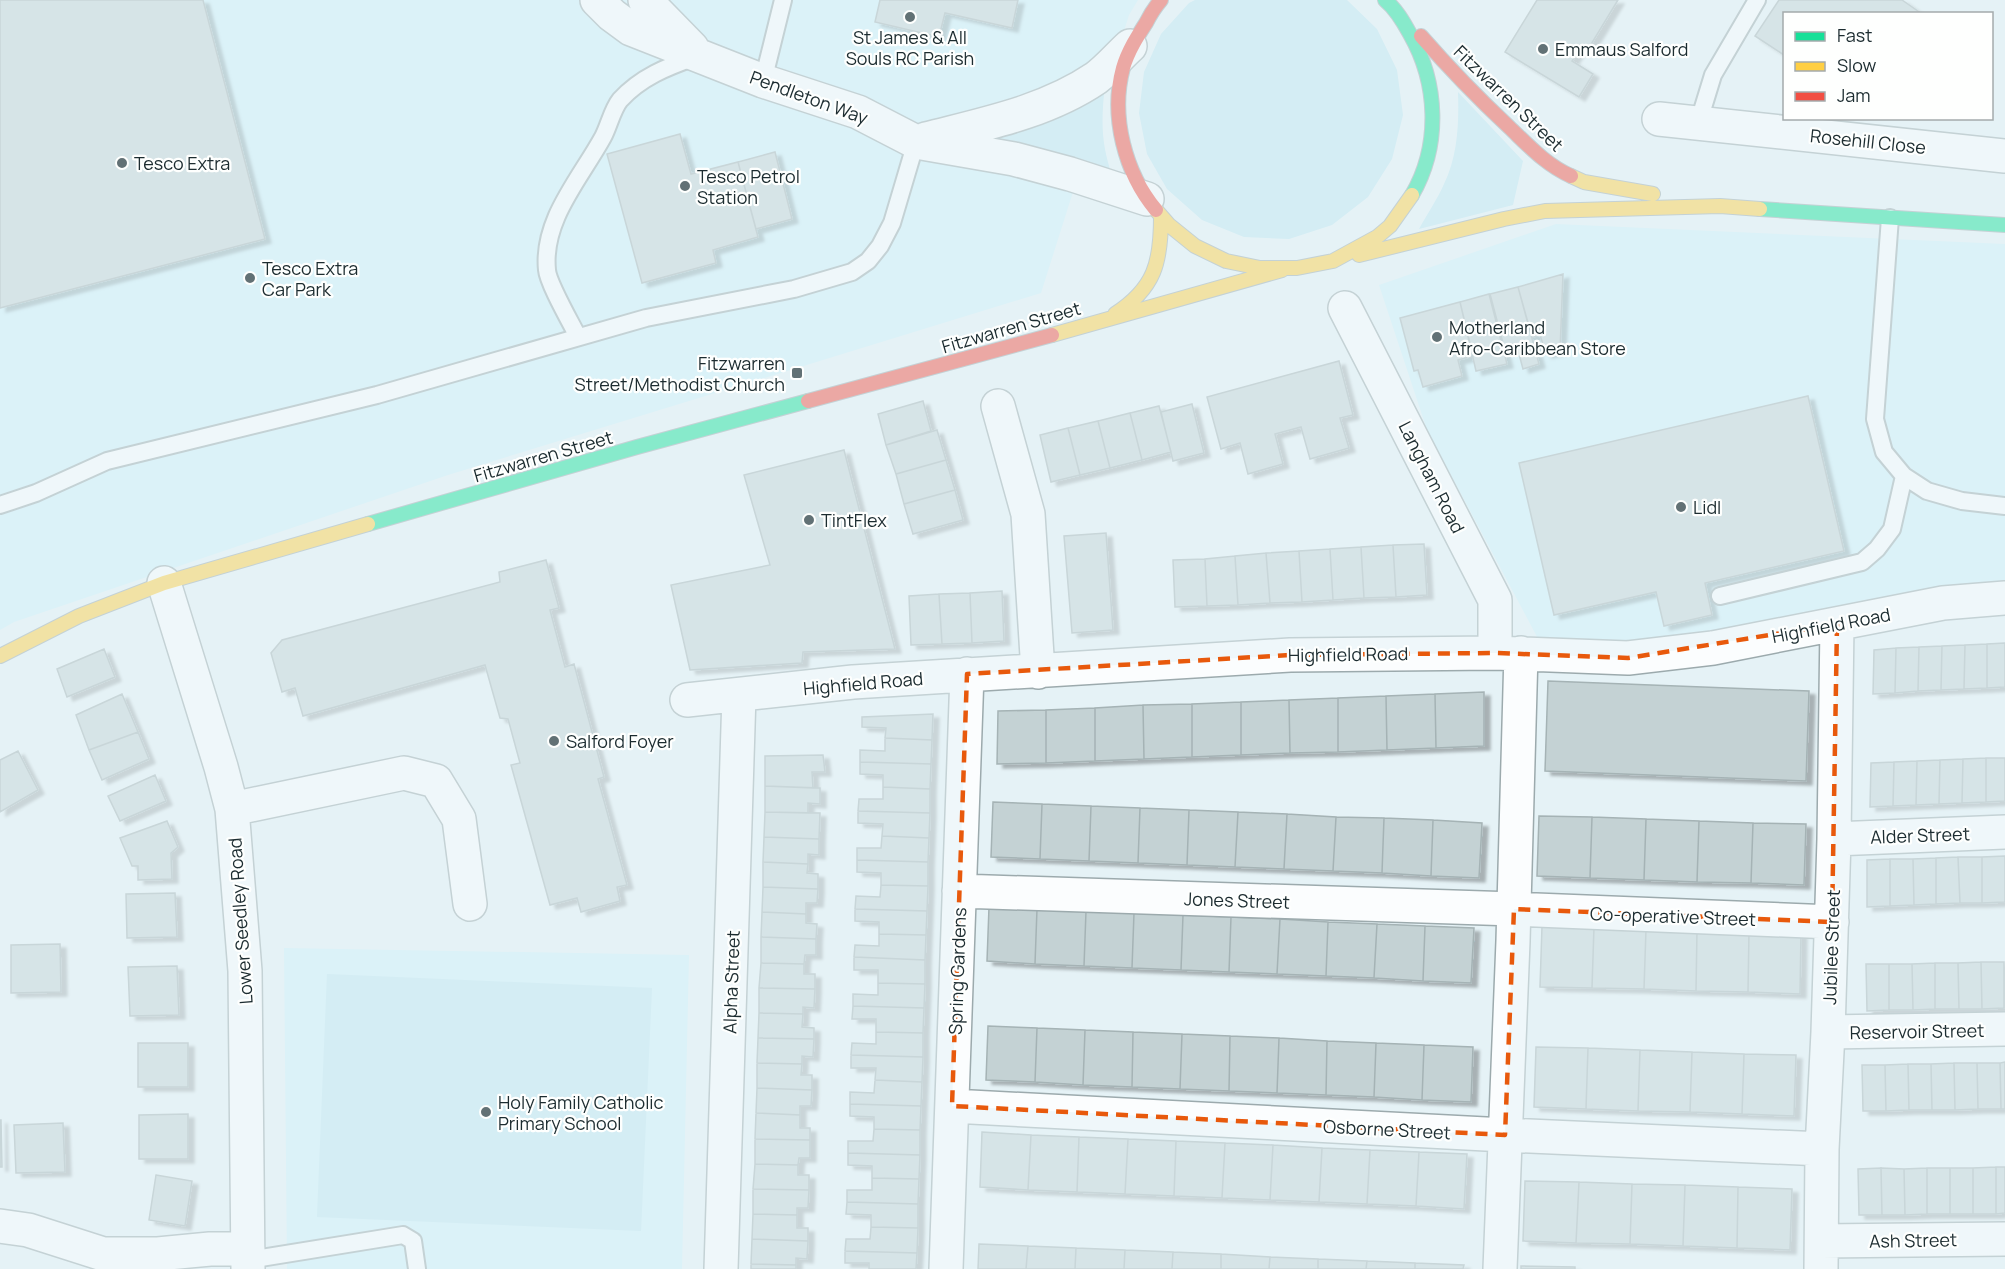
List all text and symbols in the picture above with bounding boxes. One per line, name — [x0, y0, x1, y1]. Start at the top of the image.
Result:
marker: St James & All Souls RC Parish — [903, 10, 917, 24]
legend — [1783, 12, 1993, 120]
text: Fast — [1837, 23, 1872, 47]
place label: St James & All Souls RC Parish — [846, 25, 974, 70]
place label: Emmaus Salford — [1555, 37, 1688, 61]
street label: Fitzwarren Street — [1449, 40, 1569, 156]
marker: Emmaus Salford — [1536, 42, 1550, 56]
text: Slow — [1837, 53, 1877, 77]
street label: Pendleton Way — [747, 65, 872, 130]
text: Jam — [1837, 83, 1871, 107]
street label: Rosehill Close — [1809, 123, 1927, 159]
place label: Tesco Extra — [134, 151, 230, 175]
marker: Tesco Extra — [115, 156, 129, 170]
place label: Tesco Petrol Station — [697, 164, 800, 209]
marker: Tesco Petrol Station — [678, 179, 692, 193]
place label: Tesco Extra Car Park — [262, 256, 358, 301]
marker: Tesco Extra Car Park — [243, 271, 257, 285]
street label: Fitzwarren Street — [939, 296, 1083, 358]
place label: Motherland Afro-Caribbean Store — [1449, 315, 1626, 360]
marker: Motherland Afro-Caribbean Store — [1430, 330, 1444, 344]
place label: Fitzwarren Street/Methodist Church — [575, 351, 785, 396]
marker: Fitzwarren Street/Methodist Church — [790, 366, 804, 380]
street label: Langham Road — [1393, 417, 1471, 537]
street label: Fitzwarren Street — [471, 425, 615, 487]
place label: Lidl — [1693, 495, 1721, 519]
marker: Lidl — [1674, 500, 1688, 514]
place label: TintFlex — [821, 508, 887, 532]
marker: TintFlex — [802, 513, 816, 527]
street label: Highfield Road — [1770, 602, 1892, 648]
street label: Highfield Road — [1288, 641, 1408, 667]
street label: Highfield Road — [802, 666, 924, 700]
place label: Salford Foyer — [566, 729, 674, 753]
marker: Salford Foyer — [547, 734, 561, 748]
street label: Alder Street — [1870, 821, 1970, 849]
street label: Lower Seedley Road — [222, 837, 258, 1005]
street label: Jones Street — [1184, 886, 1290, 914]
street label: Jubilee Street — [1817, 889, 1845, 1005]
street label: Co-operative Street — [1590, 901, 1756, 931]
street label: Spring Gardens — [943, 907, 971, 1035]
street label: Alpha Street — [717, 930, 745, 1034]
street label: Reservoir Street — [1849, 1018, 1985, 1044]
place label: Holy Family Catholic Primary School — [498, 1090, 664, 1135]
marker: Holy Family Catholic Primary School — [479, 1105, 493, 1119]
street label: Osborne Street — [1323, 1114, 1451, 1144]
street label: Ash Street — [1869, 1227, 1957, 1253]

